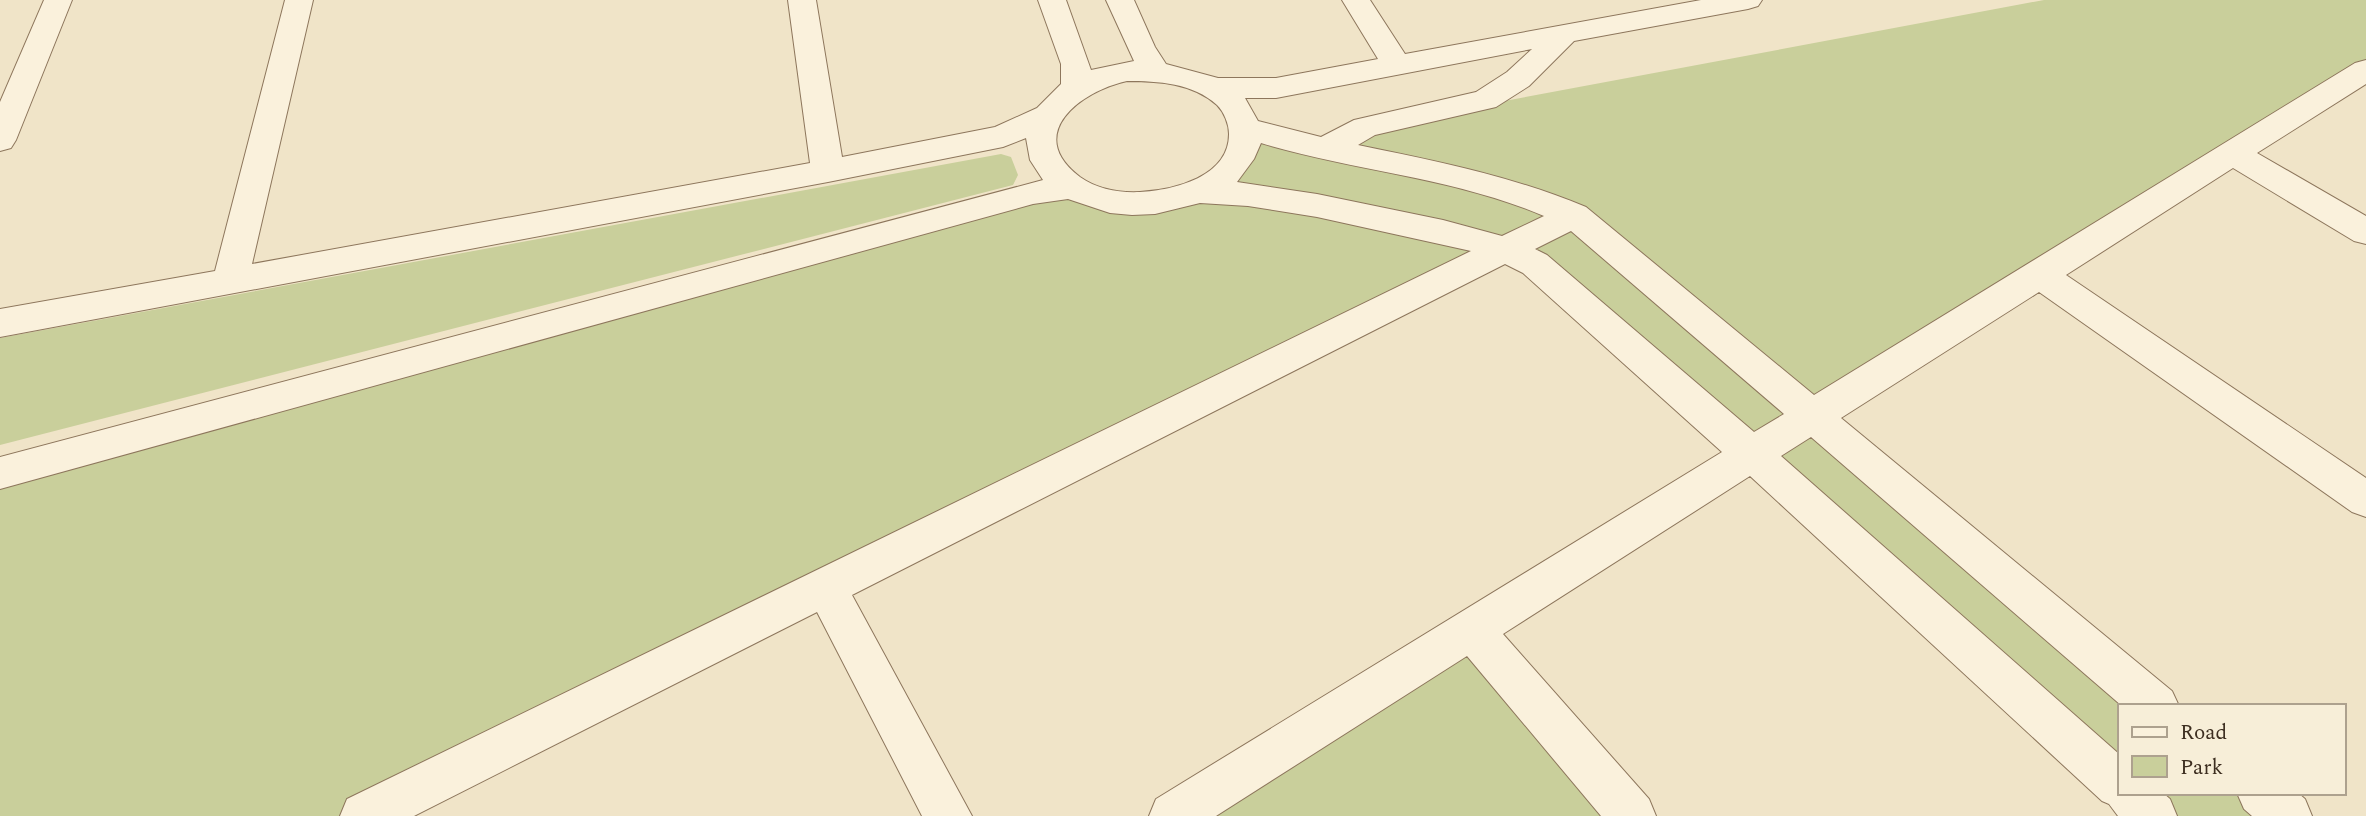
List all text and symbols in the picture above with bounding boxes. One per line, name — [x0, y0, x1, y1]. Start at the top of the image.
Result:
legend — [2118, 704, 2345, 795]
text: Road — [2180, 717, 2227, 749]
text: Park — [2180, 752, 2224, 784]

